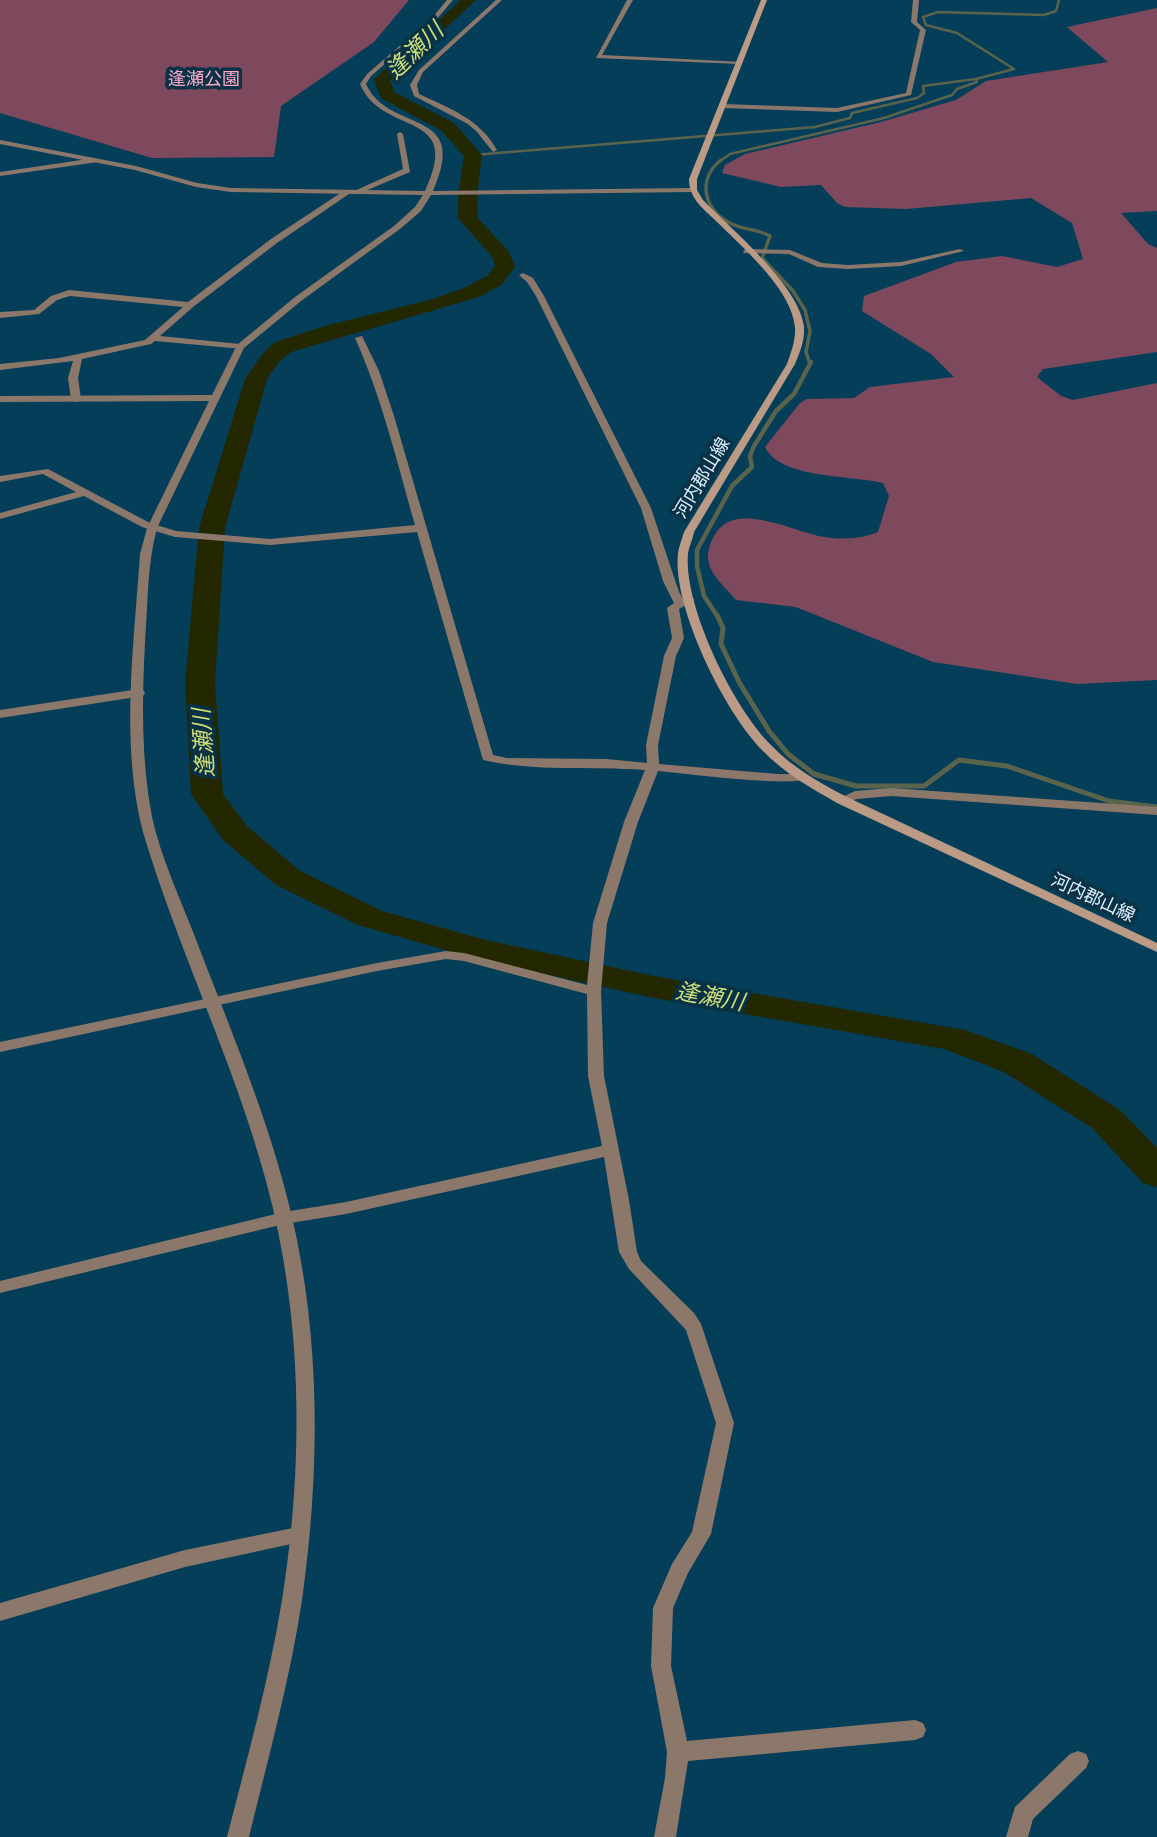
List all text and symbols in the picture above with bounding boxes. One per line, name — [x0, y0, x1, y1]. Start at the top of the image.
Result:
water label: 逢瀬川 — [381, 17, 449, 85]
park label: 逢瀬公園 — [168, 68, 240, 90]
street label: 河内郡山線 — [670, 434, 734, 522]
water label: 逢瀬川 — [188, 708, 220, 778]
street label: 河内郡山線 — [1048, 869, 1138, 927]
water label: 逢瀬川 — [674, 977, 746, 1017]

